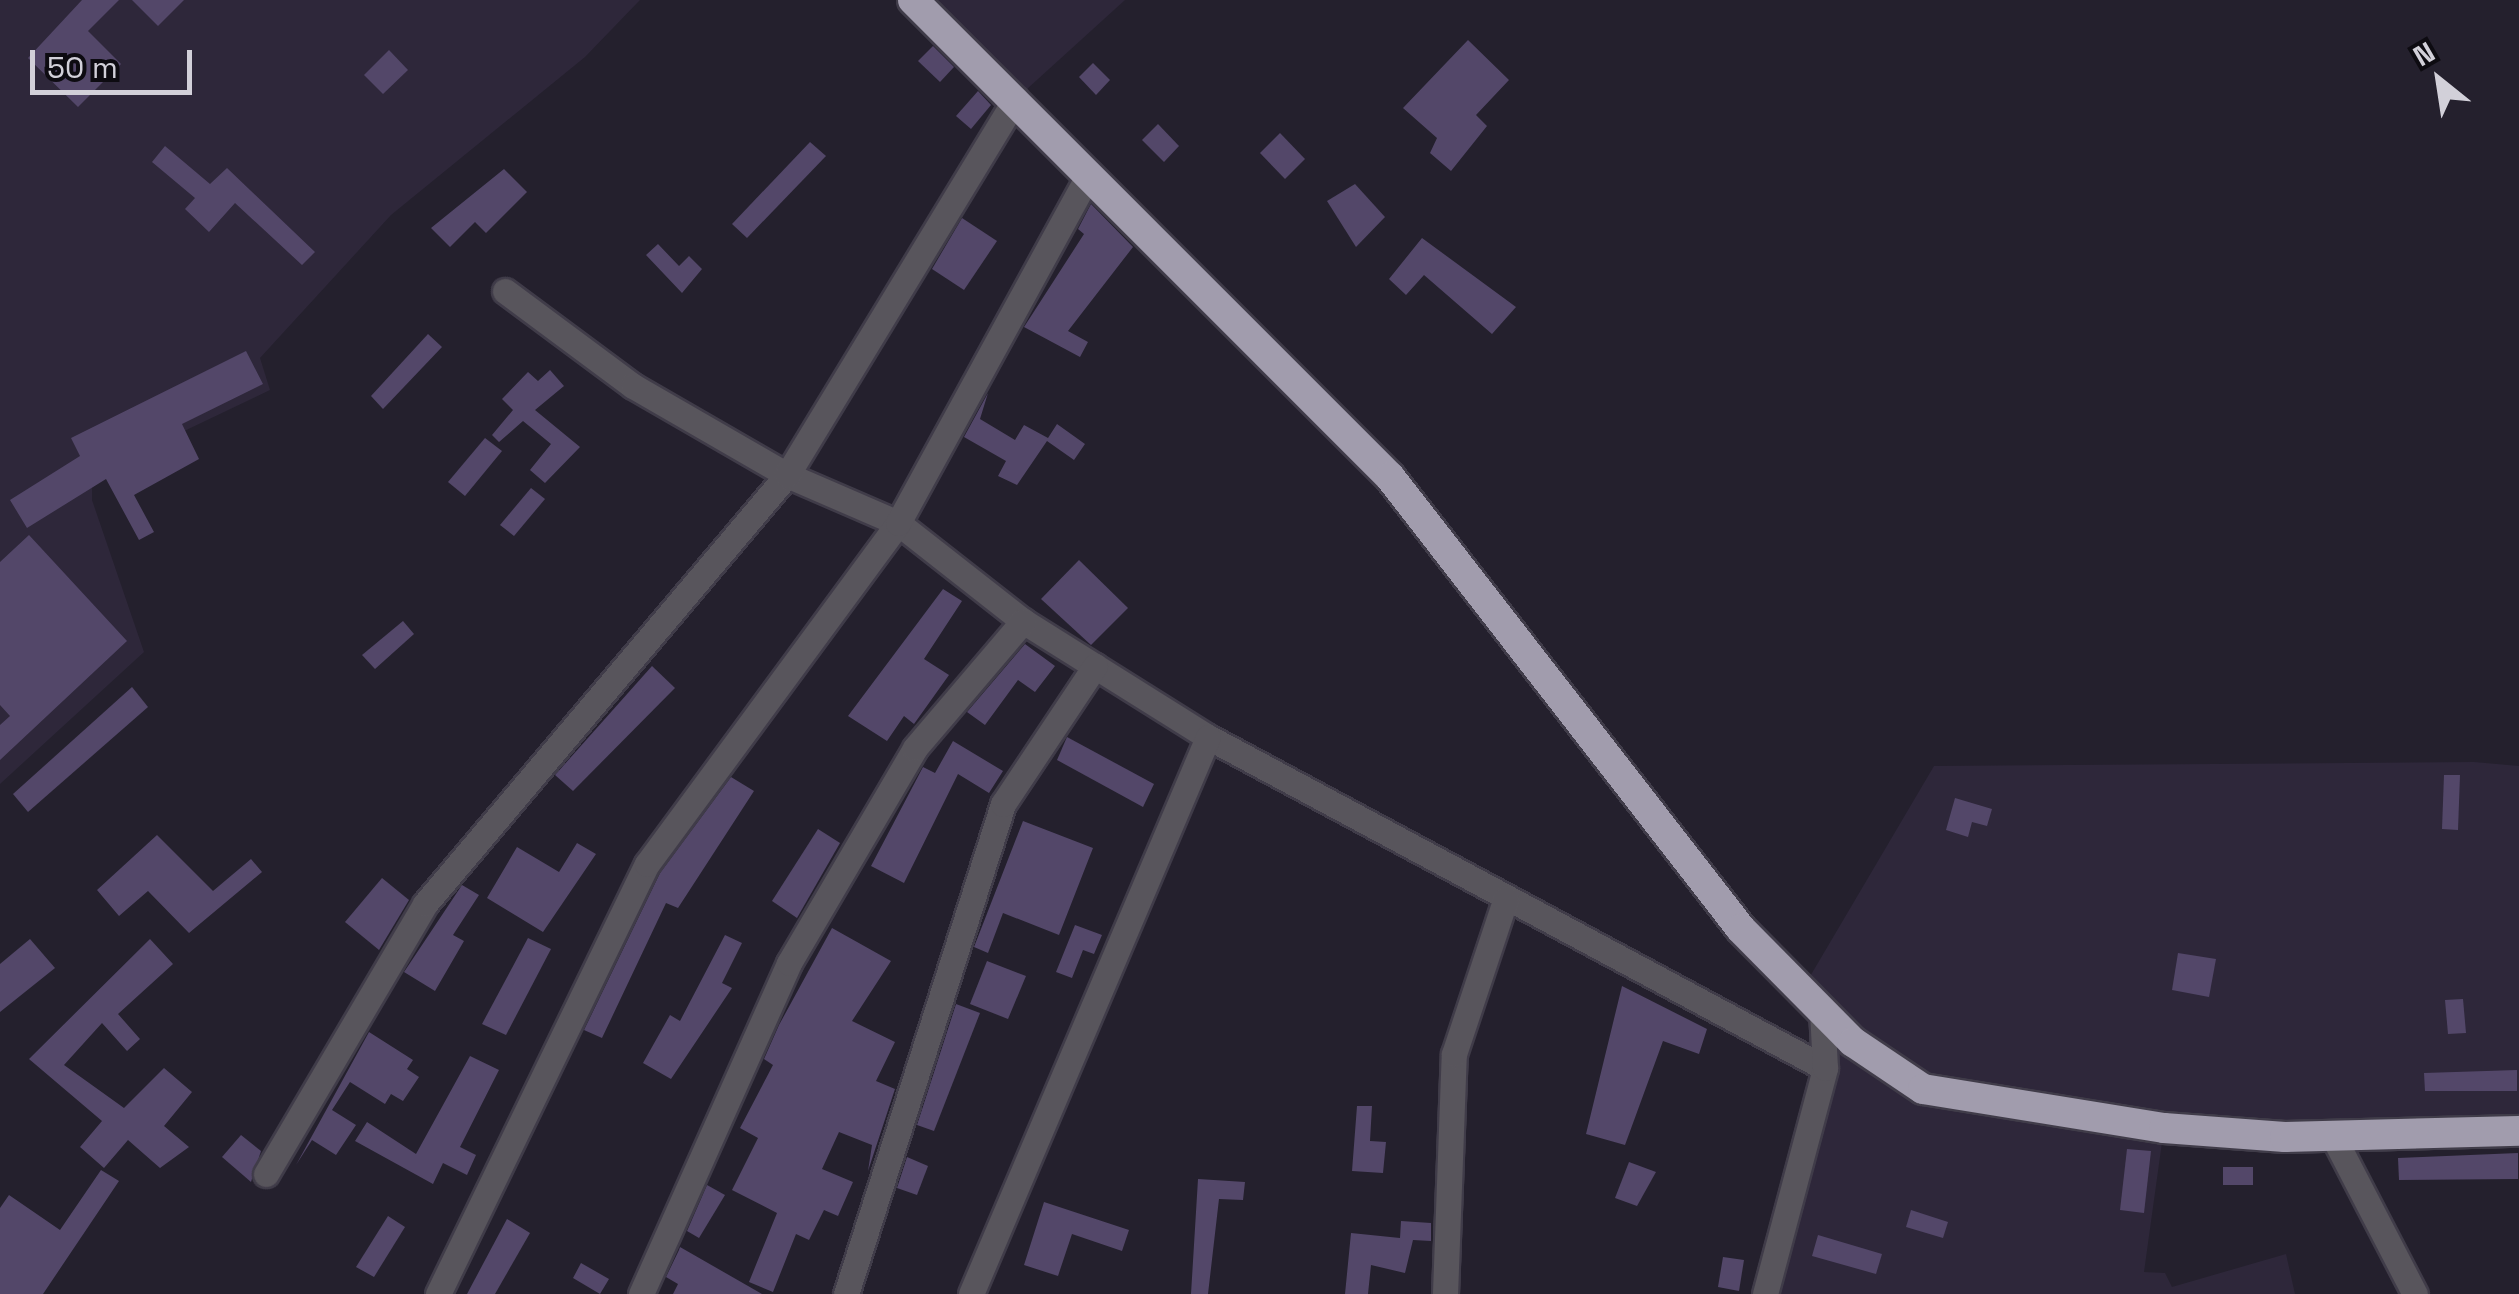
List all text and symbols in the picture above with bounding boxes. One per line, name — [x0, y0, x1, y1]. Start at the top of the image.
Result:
scale bar — [35, 30, 198, 92]
north arrow — [2389, 30, 2489, 130]
text: N — [2407, 34, 2441, 74]
text: 50 m — [47, 48, 118, 87]

